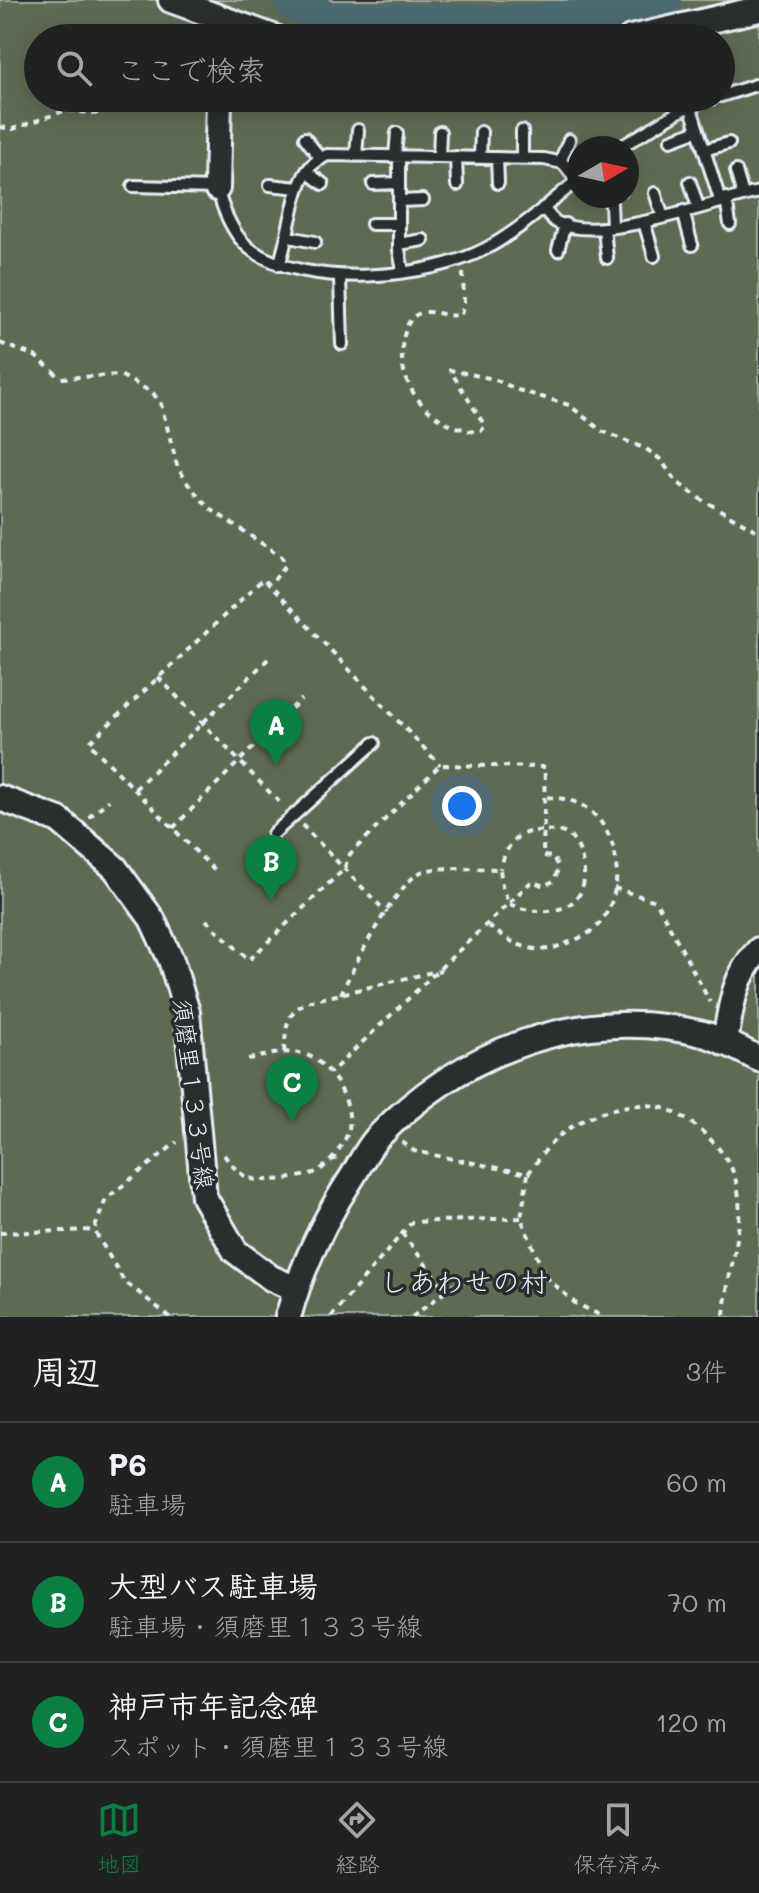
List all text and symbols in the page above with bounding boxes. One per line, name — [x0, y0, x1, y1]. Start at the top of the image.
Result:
search box — [24, 24, 735, 112]
icon: search — [52, 46, 96, 90]
text: ここで検索 — [116, 49, 266, 89]
north arrow — [567, 136, 639, 208]
pin: A — [250, 699, 302, 765]
your location — [442, 786, 482, 826]
pin: B — [245, 835, 297, 901]
street label: 須磨里１３３号線 — [167, 997, 222, 1191]
pin: C — [266, 1056, 318, 1122]
district label: しあわせの村 — [380, 1263, 548, 1299]
text: 周辺 — [32, 1348, 100, 1393]
text: 3件 — [686, 1354, 727, 1388]
text: P6 — [108, 1444, 147, 1484]
text: A — [49, 1465, 67, 1499]
text: 60 m — [666, 1465, 727, 1499]
text: 駐車場 — [108, 1487, 186, 1521]
text: 大型バス駐車場 — [108, 1565, 318, 1605]
text: B — [49, 1585, 67, 1619]
text: 70 m — [667, 1585, 727, 1619]
text: 駐車場 · 須磨里１３３号線 — [108, 1609, 422, 1643]
text: 神戸市年記念碑 — [108, 1685, 318, 1725]
text: C — [48, 1705, 68, 1739]
text: 120 m — [656, 1705, 727, 1739]
text: スポット · 須磨里１３３号線 — [108, 1729, 448, 1763]
tab: 地図 — [97, 1798, 141, 1878]
tab: 経路 — [335, 1798, 380, 1878]
tab: 保存済み — [574, 1798, 662, 1878]

